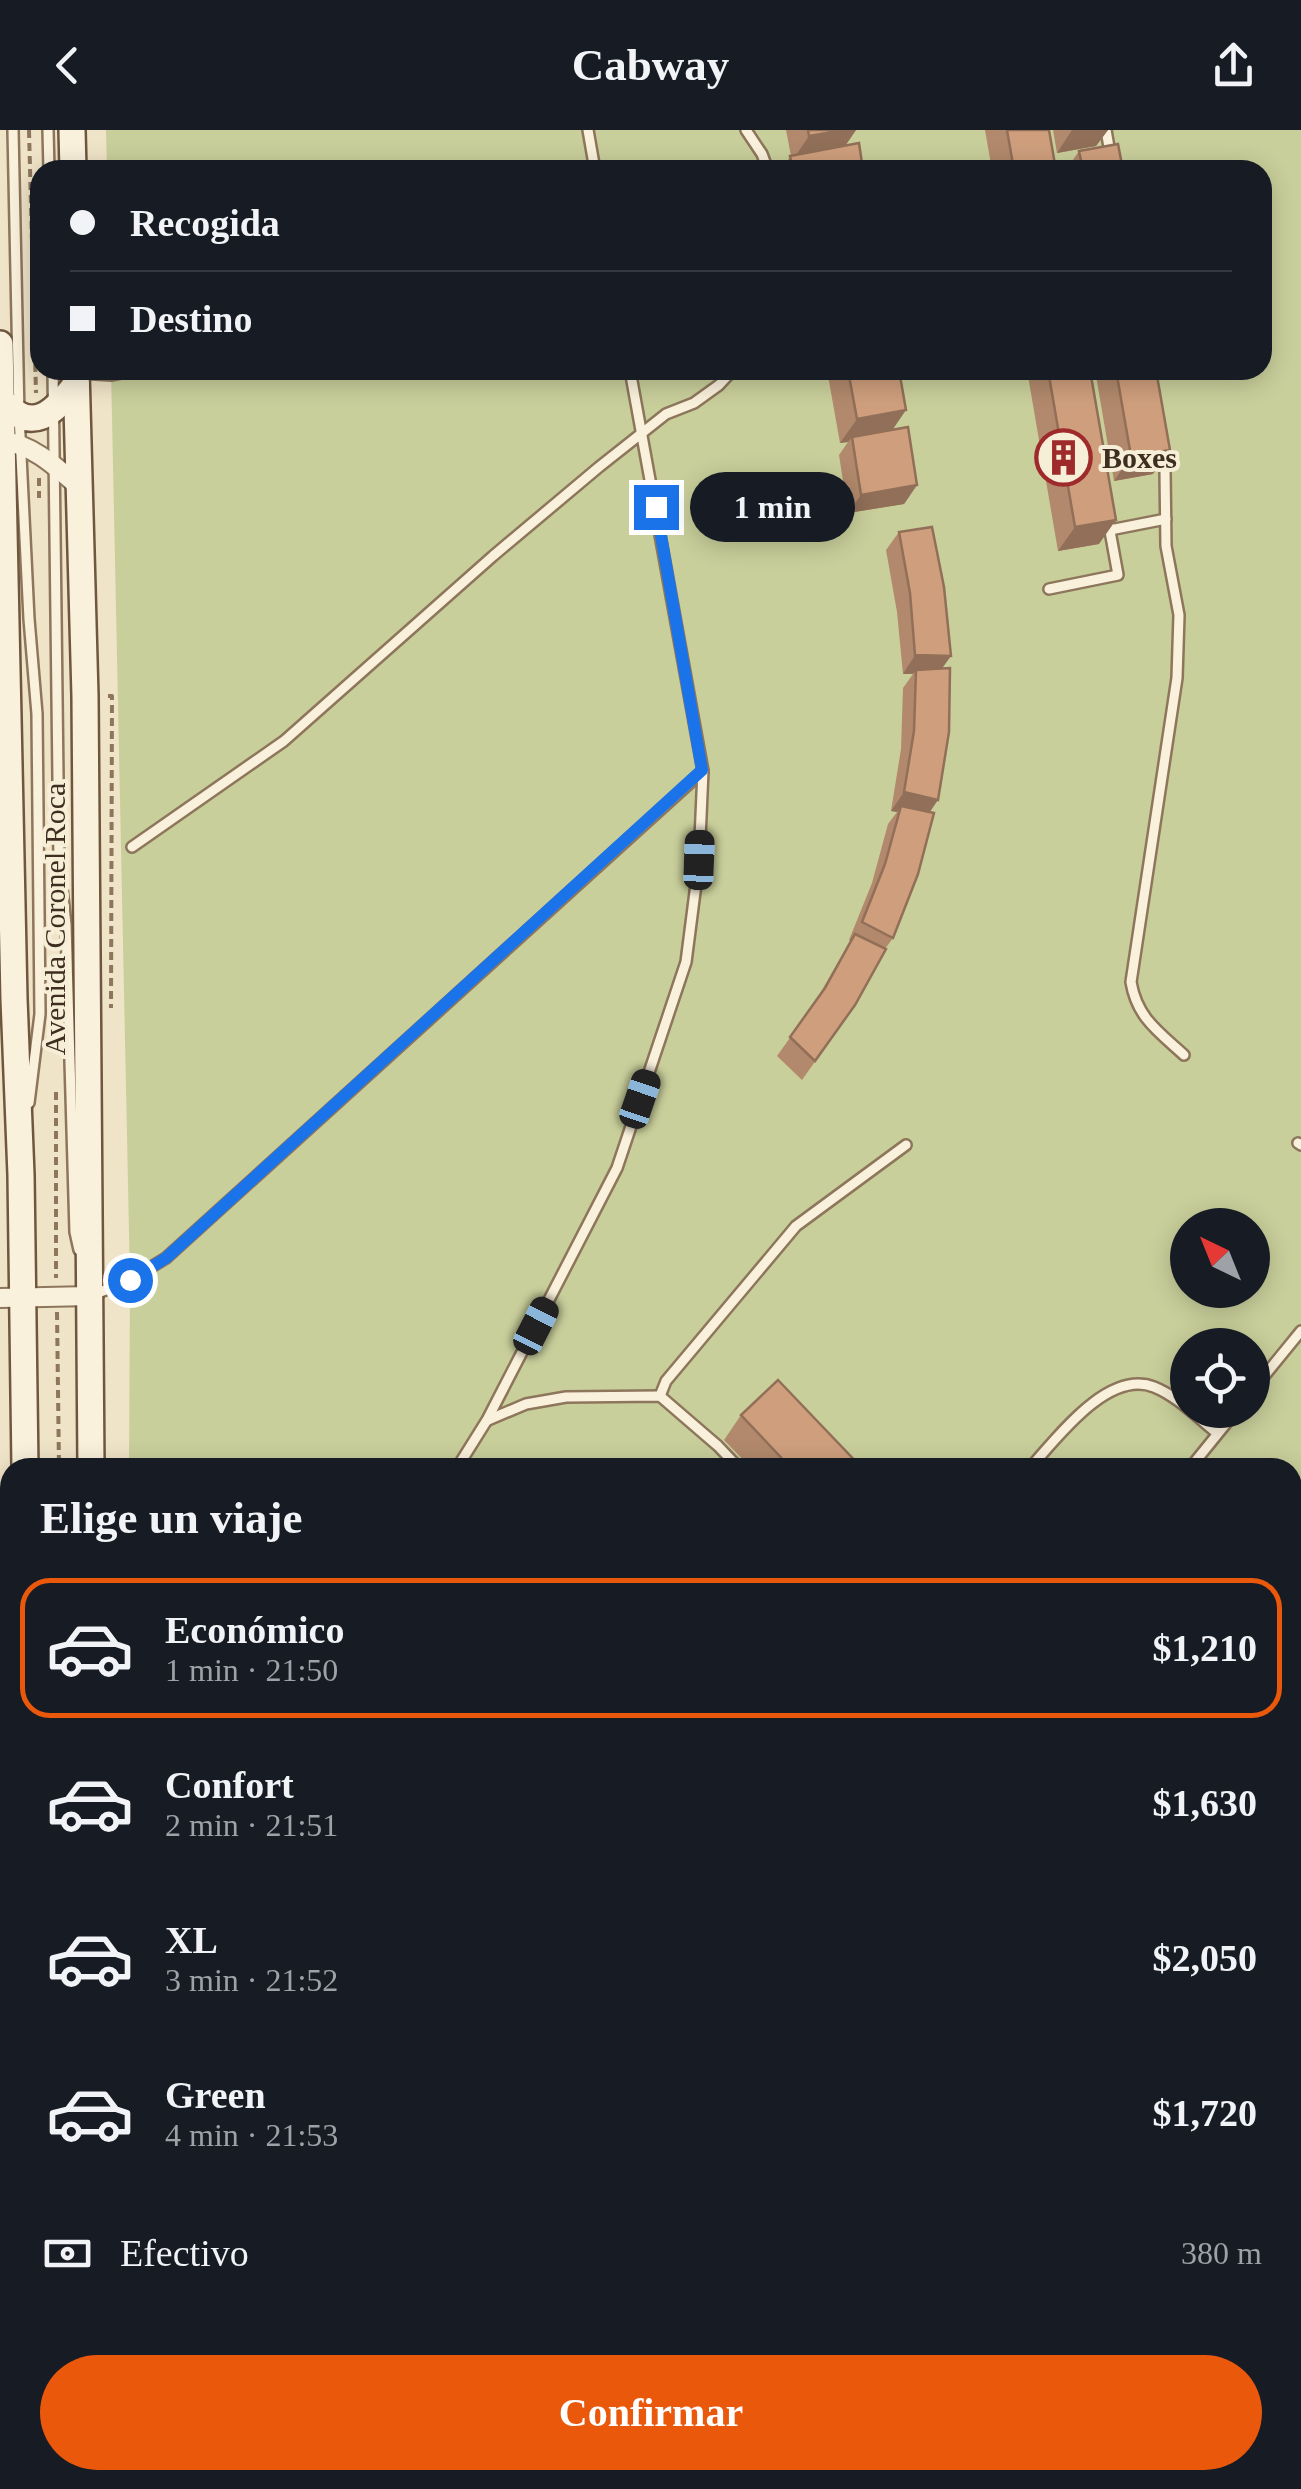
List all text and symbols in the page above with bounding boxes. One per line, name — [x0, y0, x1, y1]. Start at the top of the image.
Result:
icon: back — [40, 38, 95, 93]
icon: share — [1206, 38, 1261, 93]
text: Cabway — [572, 40, 729, 90]
text: Recogida — [130, 202, 280, 244]
text: Destino — [130, 298, 252, 340]
building icon: Boxes — [1033, 427, 1093, 487]
place label: Boxes — [1102, 441, 1177, 474]
callout: 1 min — [691, 472, 856, 542]
route end — [634, 485, 679, 530]
text: 1 min — [734, 489, 811, 525]
street label: Avenida Coronel Roca — [38, 783, 71, 1055]
car — [683, 829, 715, 891]
car — [616, 1066, 664, 1132]
north arrow — [1170, 1208, 1270, 1308]
map controls — [1170, 1208, 1270, 1428]
route start — [108, 1258, 153, 1303]
car — [509, 1292, 563, 1360]
button: locate — [1170, 1328, 1270, 1428]
text: Elige un viaje — [40, 1493, 303, 1543]
icon: car — [45, 1603, 135, 1693]
text: Económico — [165, 1609, 344, 1651]
text: $1,210 — [1153, 1627, 1257, 1669]
text: 1 min · 21:50 — [165, 1652, 338, 1688]
icon: car — [45, 1758, 135, 1848]
text: Confort — [165, 1764, 294, 1806]
text: $1,630 — [1153, 1782, 1257, 1824]
text: 2 min · 21:51 — [165, 1807, 338, 1843]
icon: car — [45, 1913, 135, 2003]
text: XL — [165, 1919, 218, 1961]
text: $2,050 — [1153, 1937, 1257, 1979]
text: 3 min · 21:52 — [165, 1962, 338, 1998]
icon: car — [45, 2068, 135, 2158]
text: Green — [165, 2074, 266, 2116]
text: $1,720 — [1153, 2092, 1257, 2134]
text: 4 min · 21:53 — [165, 2117, 338, 2153]
icon: cash — [40, 2226, 95, 2281]
text: Efectivo — [120, 2232, 249, 2274]
text: 380 m — [1181, 2235, 1262, 2271]
button: Confirmar — [40, 2355, 1262, 2470]

